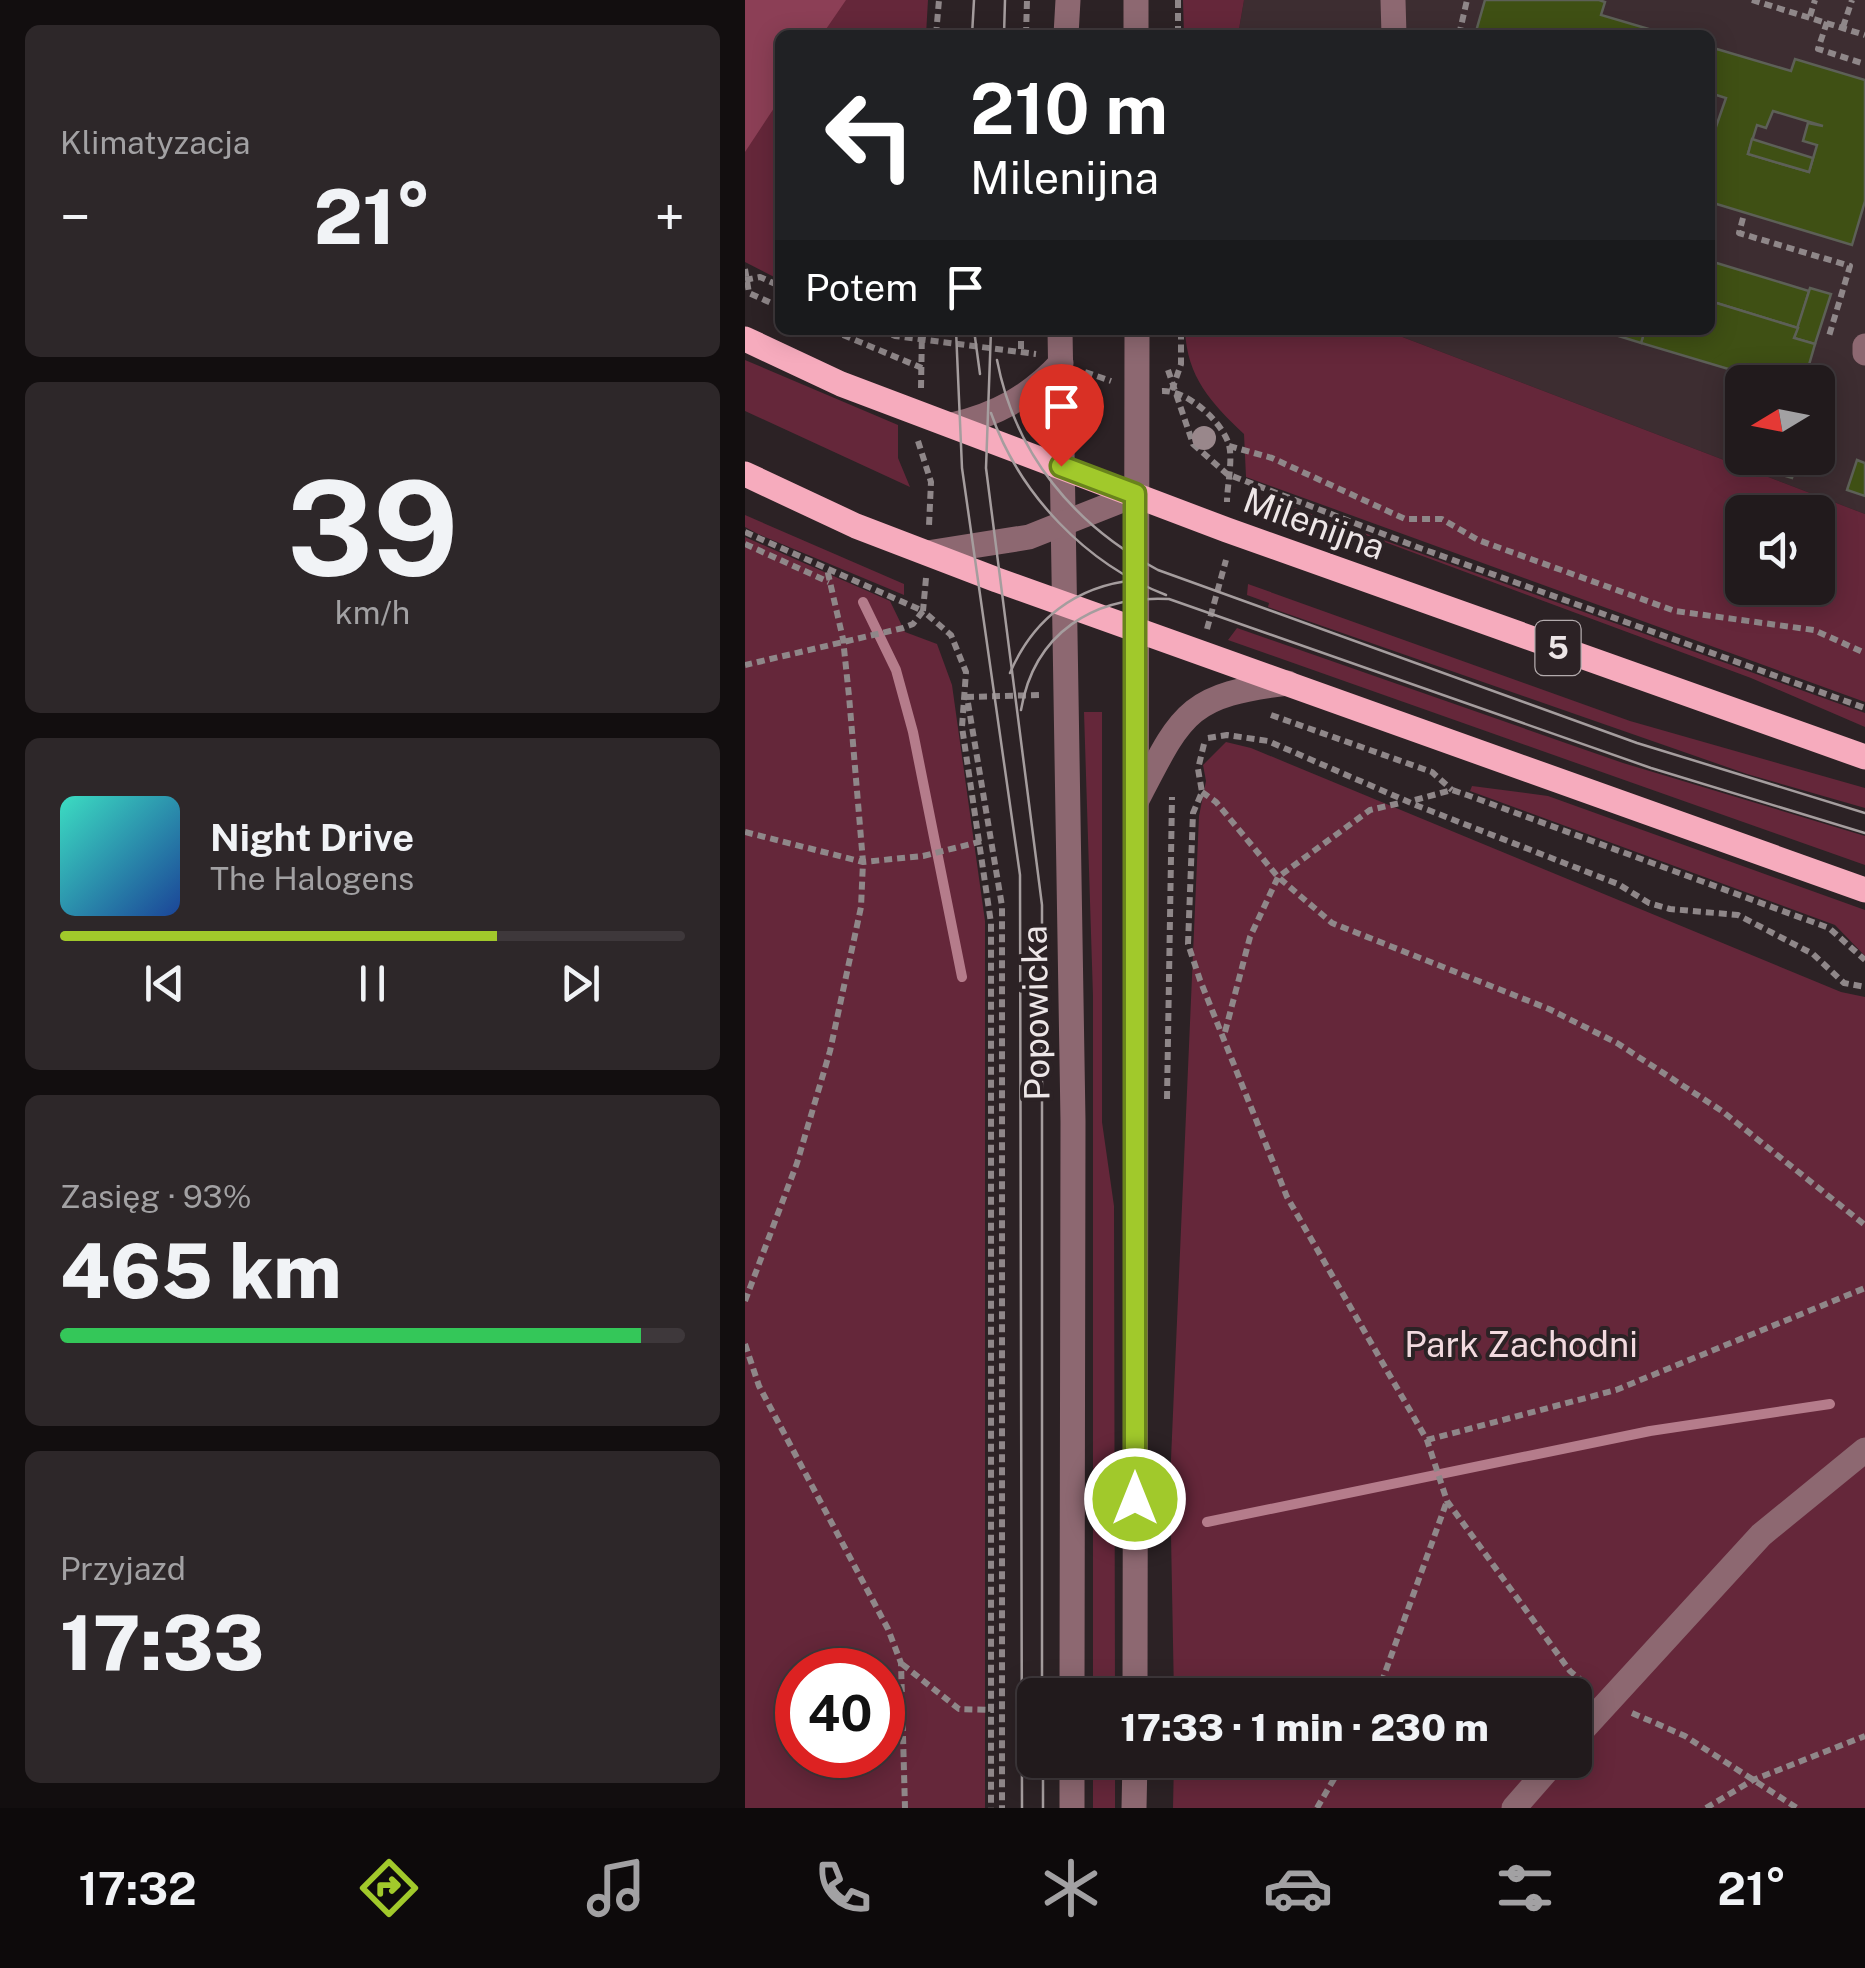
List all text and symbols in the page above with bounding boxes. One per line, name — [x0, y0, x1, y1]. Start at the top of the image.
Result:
text: 210 m — [970, 67, 1168, 150]
icon: left — [805, 70, 935, 200]
text: Klimatyzacja — [60, 124, 250, 161]
text: Milenijna — [970, 151, 1159, 204]
text: 21° — [314, 173, 431, 261]
text: − — [60, 185, 91, 249]
text: + — [655, 185, 685, 249]
icon: arrive — [938, 260, 993, 315]
text: Potem — [805, 265, 918, 310]
pin — [1019, 364, 1104, 467]
north arrow — [1725, 365, 1835, 475]
map controls — [1725, 365, 1835, 605]
icon: arrive — [1034, 379, 1089, 434]
text: 39 — [287, 453, 458, 605]
street label: Milenijna — [1238, 479, 1390, 568]
button: sound — [1725, 495, 1835, 605]
text: km/h — [335, 594, 410, 631]
road number: 5 — [1535, 621, 1581, 675]
text: Night Drive — [210, 815, 414, 860]
text: The Halogens — [210, 860, 414, 897]
street label: Popowicka — [1013, 925, 1058, 1101]
icon: previous — [137, 956, 192, 1011]
icon: pause — [345, 956, 400, 1011]
icon: next — [553, 956, 608, 1011]
text: Zasięg · 93% — [60, 1178, 252, 1215]
text: 465 km — [60, 1227, 341, 1315]
park label: Park Zachodni — [1404, 1324, 1638, 1365]
position arrow — [1083, 1447, 1187, 1551]
text: Przyjazd — [60, 1550, 186, 1587]
text: 17:33 — [60, 1599, 264, 1687]
speed limit sign: 40 — [775, 1648, 905, 1778]
text: 17:33 · 1 min · 230 m — [1120, 1705, 1489, 1750]
icon: directions — [354, 1853, 424, 1923]
icon: music — [581, 1853, 651, 1923]
icon: phone — [808, 1853, 878, 1923]
icon: climate — [1036, 1853, 1106, 1923]
icon: car — [1263, 1853, 1333, 1923]
icon: filters — [1490, 1853, 1560, 1923]
text: 17:32 — [79, 1862, 197, 1915]
text: 21° — [1717, 1862, 1786, 1915]

